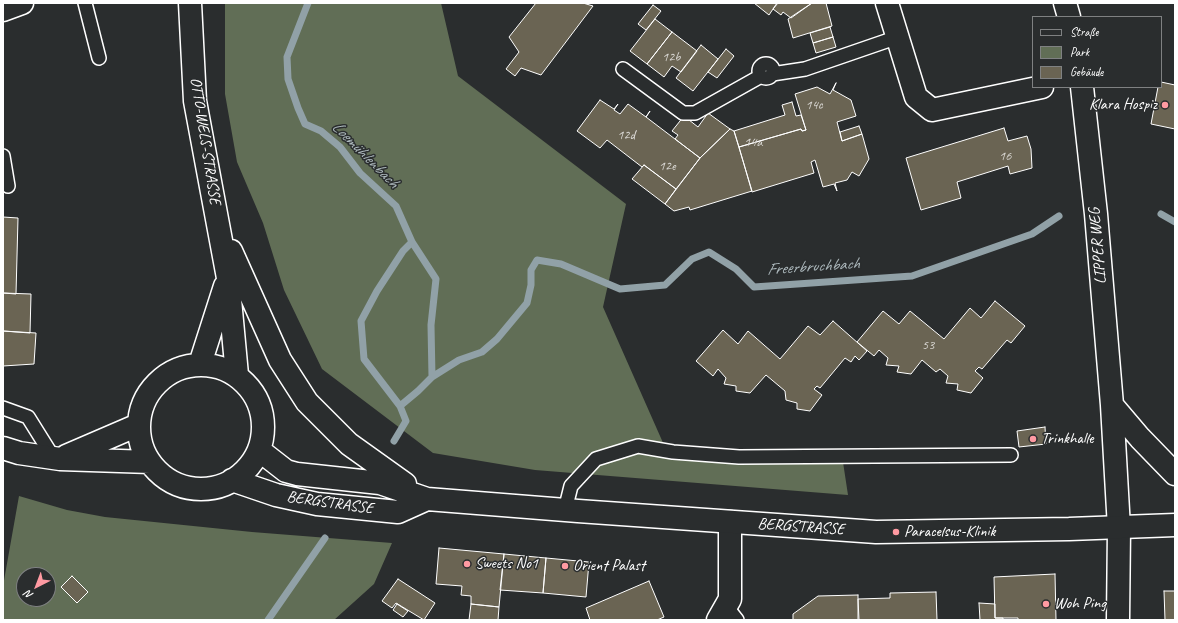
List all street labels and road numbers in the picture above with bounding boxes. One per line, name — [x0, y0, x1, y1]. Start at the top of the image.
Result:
street label: OTTO-WELS-STRASSE — [185, 76, 225, 206]
street label: LIPPER WEG — [1085, 207, 1111, 285]
street label: BERGSTRASSE — [286, 487, 374, 519]
street label: BERGSTRASSE — [757, 514, 845, 540]

